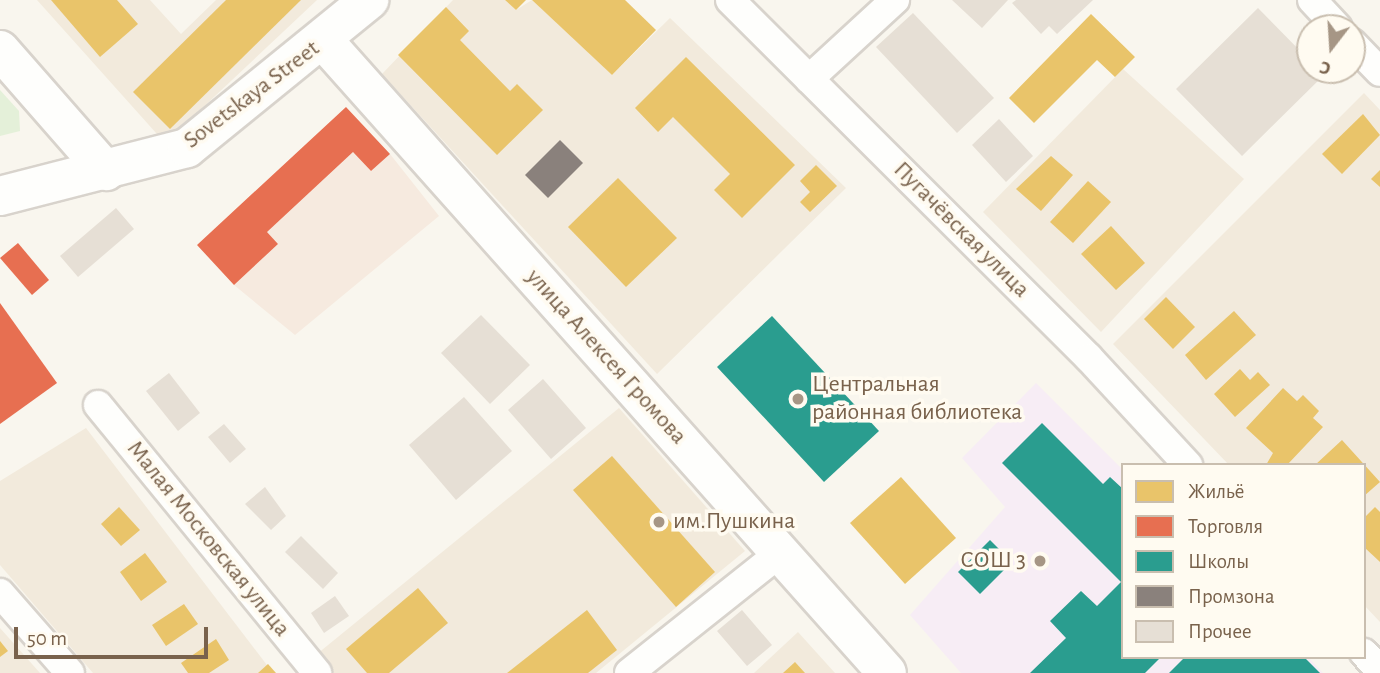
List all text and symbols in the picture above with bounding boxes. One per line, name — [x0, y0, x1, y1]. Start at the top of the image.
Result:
north arrow — [1296, 14, 1366, 84]
street label: Sovetskaya Street — [179, 35, 325, 155]
text: С — [1318, 57, 1333, 78]
street label: Пугачёвская улица — [887, 156, 1035, 304]
street label: улица Алексея Громова — [520, 263, 692, 451]
place label: Центральная районная библиотека — [812, 371, 1022, 427]
marker: Центральная районная библиотека — [790, 391, 806, 407]
street label: Малая Московская улица — [120, 435, 296, 643]
legend — [1121, 463, 1366, 659]
text: Жильё — [1188, 481, 1244, 502]
place label: им.Пушкина — [673, 508, 795, 536]
marker: им.Пушкина — [651, 514, 667, 530]
text: Торговля — [1188, 516, 1263, 537]
place label: СОШ 3 — [960, 547, 1026, 575]
text: Школы — [1188, 551, 1249, 572]
marker: СОШ 3 — [1032, 553, 1048, 569]
text: Промзона — [1188, 586, 1275, 607]
scale bar — [18, 614, 212, 658]
text: Прочее — [1188, 621, 1252, 642]
text: 50 m — [27, 628, 67, 649]

